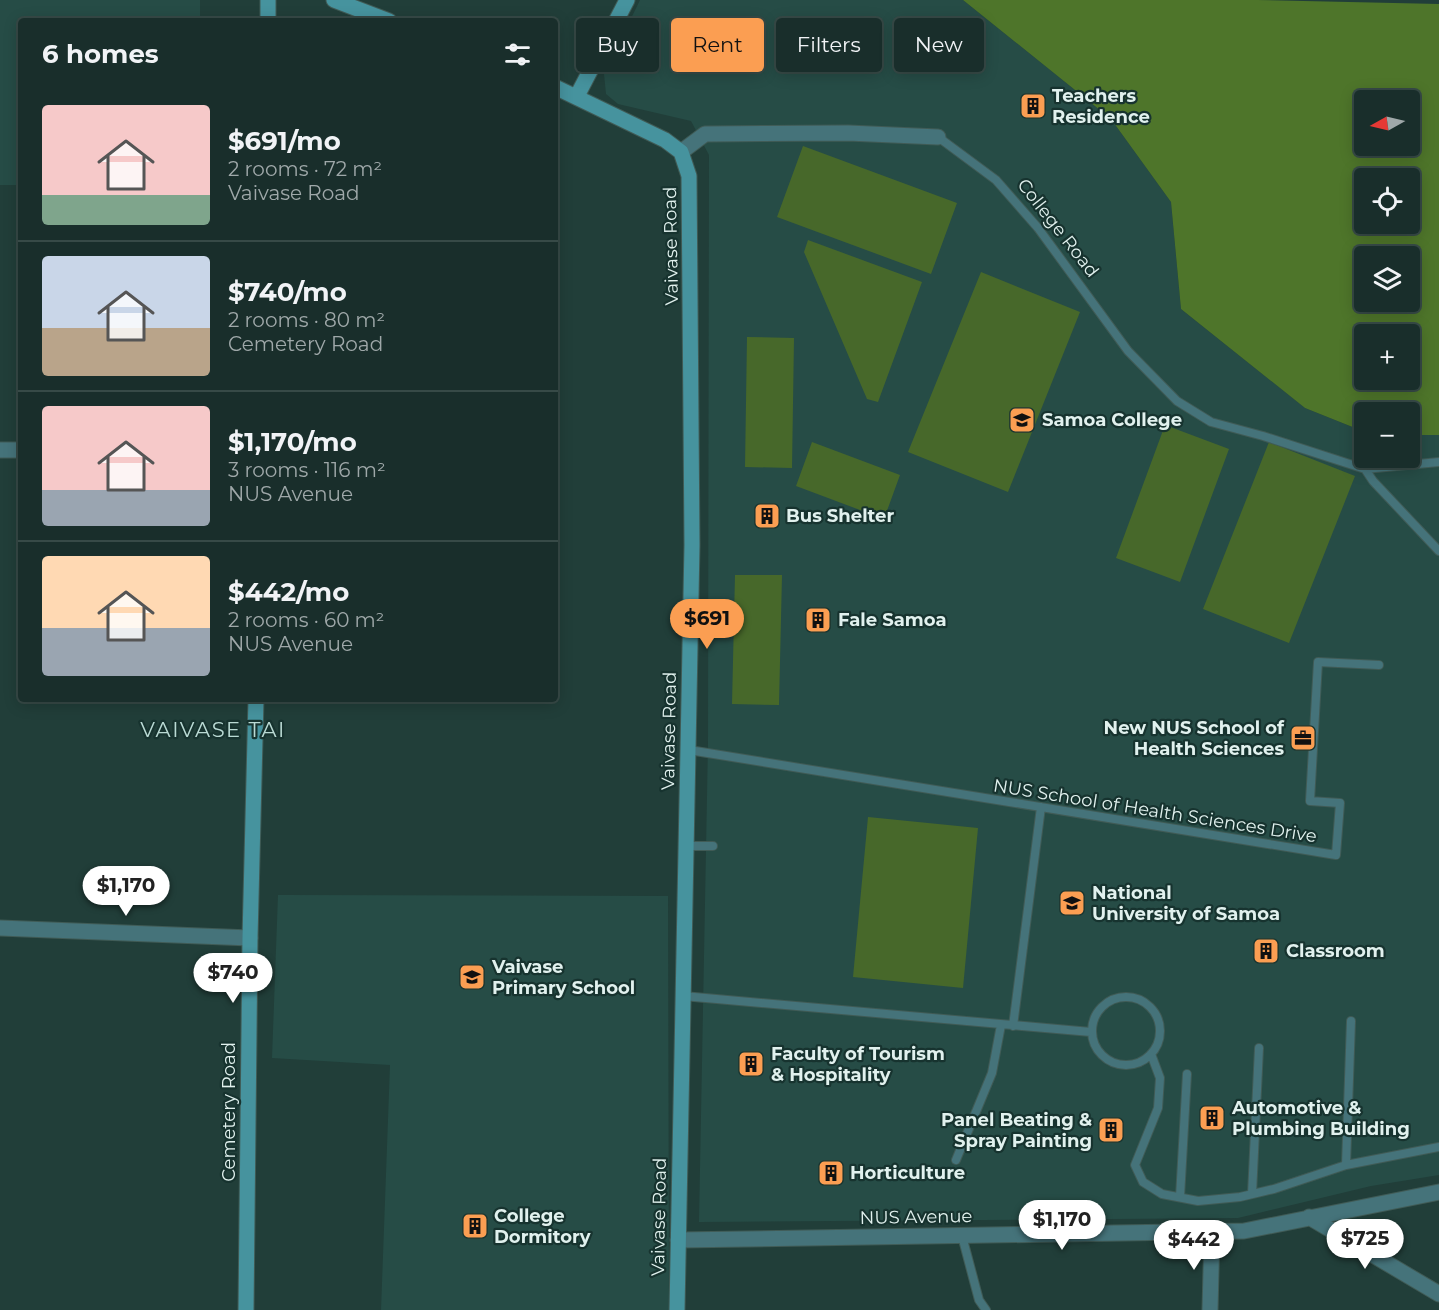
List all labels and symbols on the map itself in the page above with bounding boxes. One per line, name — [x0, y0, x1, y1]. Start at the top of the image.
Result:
place label: Teachers Residence — [1052, 85, 1150, 128]
north arrow — [1354, 90, 1420, 156]
building icon: Teachers Residence — [1018, 91, 1048, 121]
street label: College Road — [1013, 174, 1103, 282]
street label: Vaivase Road — [659, 187, 683, 305]
school or university icon: Samoa College — [1007, 405, 1037, 435]
place label: Samoa College — [1042, 409, 1182, 431]
building icon: Bus Shelter — [752, 501, 782, 531]
place label: Bus Shelter — [786, 505, 894, 527]
pin: $691 — [671, 599, 743, 650]
building icon: Fale Samoa — [803, 605, 833, 635]
place label: Fale Samoa — [838, 609, 947, 631]
street label: Vaivase Road — [657, 672, 681, 790]
district label: VAIVASE TAI — [140, 717, 286, 742]
place label: New NUS School of Health Sciences — [1104, 717, 1285, 760]
office icon: New NUS School of Health Sciences — [1288, 723, 1318, 753]
street label: NUS School of Health Sciences Drive — [992, 775, 1318, 847]
pin: $1,170 — [77, 866, 175, 917]
place label: National University of Samoa — [1092, 882, 1280, 925]
school or university icon: National University of Samoa — [1057, 888, 1087, 918]
building icon: Classroom — [1251, 936, 1281, 966]
place label: Classroom — [1286, 940, 1385, 962]
pin: $740 — [197, 953, 269, 1004]
place label: Vaivase Primary School — [491, 956, 635, 999]
school or university icon: Vaivase Primary School — [457, 962, 487, 992]
street label: Cemetery Road — [218, 1042, 240, 1182]
place label: Faculty of Tourism & Hospitality — [771, 1043, 945, 1086]
building icon: Faculty of Tourism & Hospitality — [736, 1049, 766, 1079]
place label: Automotive & Plumbing Building — [1231, 1097, 1410, 1140]
building icon: Automotive & Plumbing Building — [1197, 1103, 1227, 1133]
place label: Panel Beating & Spray Painting — [941, 1109, 1092, 1152]
building icon: Panel Beating & Spray Painting — [1096, 1115, 1126, 1145]
street label: Vaivase Road — [647, 1158, 671, 1276]
building icon: Horticulture — [816, 1158, 846, 1188]
place label: Horticulture — [850, 1162, 965, 1184]
pin: $1,170 — [1013, 1200, 1111, 1251]
place label: College Dormitory — [494, 1205, 591, 1248]
street label: NUS Avenue — [860, 1205, 973, 1229]
building icon: College Dormitory — [460, 1211, 490, 1241]
pin: $725 — [1329, 1219, 1401, 1270]
pin: $442 — [1158, 1220, 1230, 1271]

